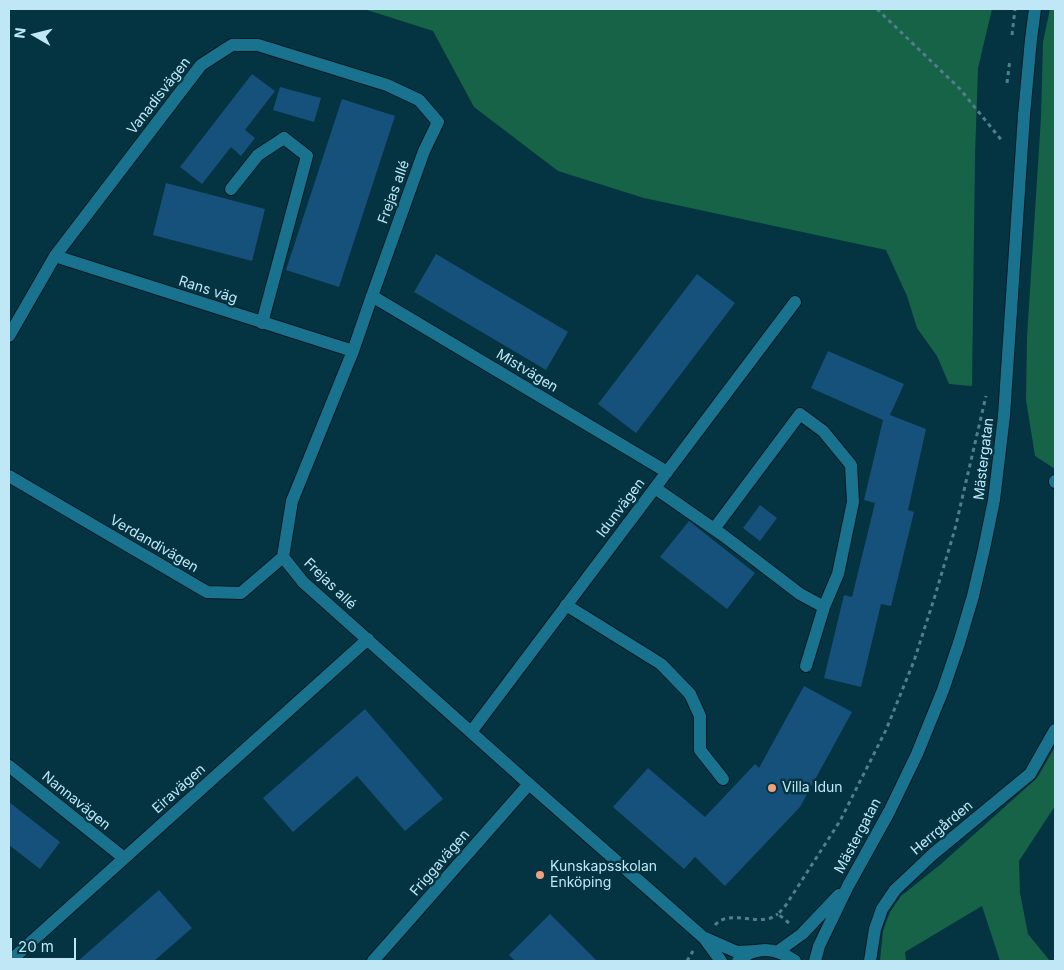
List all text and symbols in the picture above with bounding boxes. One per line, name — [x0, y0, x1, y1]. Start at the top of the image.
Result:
north arrow — [10, 10, 60, 60]
text: N — [10, 26, 29, 39]
street label: Vanadisvägen — [124, 54, 194, 138]
street label: Frejas allé — [375, 158, 413, 226]
street label: Rans väg — [177, 273, 239, 307]
street label: Mistvägen — [493, 346, 561, 396]
street label: Mästergatan — [971, 417, 997, 501]
street label: Idunvägen — [593, 475, 649, 541]
street label: Verdandivägen — [107, 512, 201, 576]
street label: Frejas allé — [300, 555, 360, 613]
street label: Eiravägen — [149, 761, 209, 817]
street label: Nannavägen — [38, 768, 114, 834]
place label: Villa Idun — [782, 780, 843, 796]
marker: Villa Idun — [766, 782, 778, 794]
street label: Mästergatan — [831, 796, 885, 876]
street label: Herrgården — [908, 797, 976, 859]
street label: Friggavägen — [407, 826, 473, 900]
place label: Kunskapsskolan Enköping — [550, 859, 657, 892]
marker: Kunskapsskolan Enköping — [534, 869, 546, 881]
scale bar — [12, 928, 79, 960]
text: 20 m — [18, 937, 54, 956]

